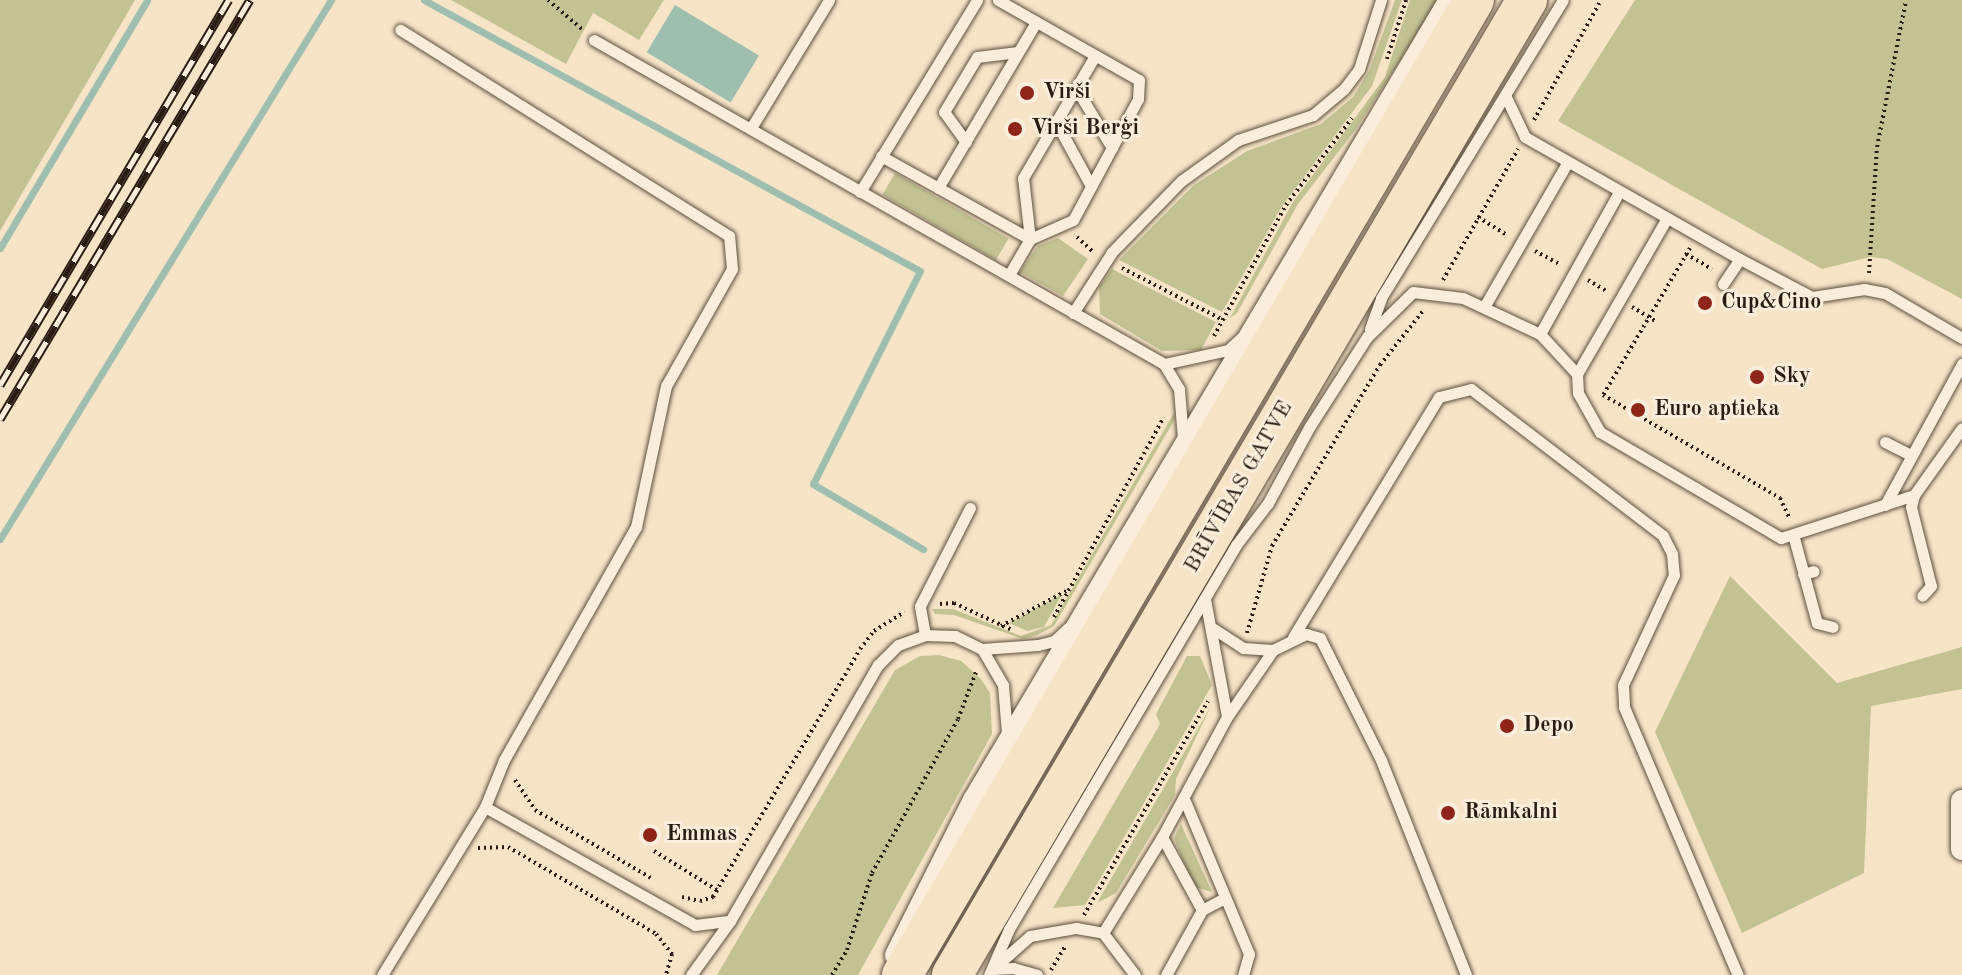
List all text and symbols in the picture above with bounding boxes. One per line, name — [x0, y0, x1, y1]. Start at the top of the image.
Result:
place label: Virši — [1043, 80, 1091, 106]
marker: Virši — [1018, 84, 1036, 102]
place label: Virši Berģi — [1031, 116, 1139, 142]
marker: Virši Berģi — [1006, 120, 1024, 138]
place label: Cup&Cino — [1721, 290, 1821, 316]
marker: Cup&Cino — [1696, 294, 1714, 312]
place label: Sky — [1773, 364, 1810, 390]
marker: Sky — [1748, 368, 1766, 386]
street label: BRĪVĪBAS GATVE — [1179, 396, 1299, 578]
place label: Euro aptieka — [1654, 397, 1780, 423]
marker: Euro aptieka — [1629, 401, 1647, 419]
place label: Depo — [1523, 713, 1574, 739]
marker: Depo — [1498, 717, 1516, 735]
place label: Rāmkalni — [1464, 800, 1558, 826]
marker: Rāmkalni — [1439, 804, 1457, 822]
place label: Emmas — [666, 822, 737, 848]
marker: Emmas — [641, 826, 659, 844]

